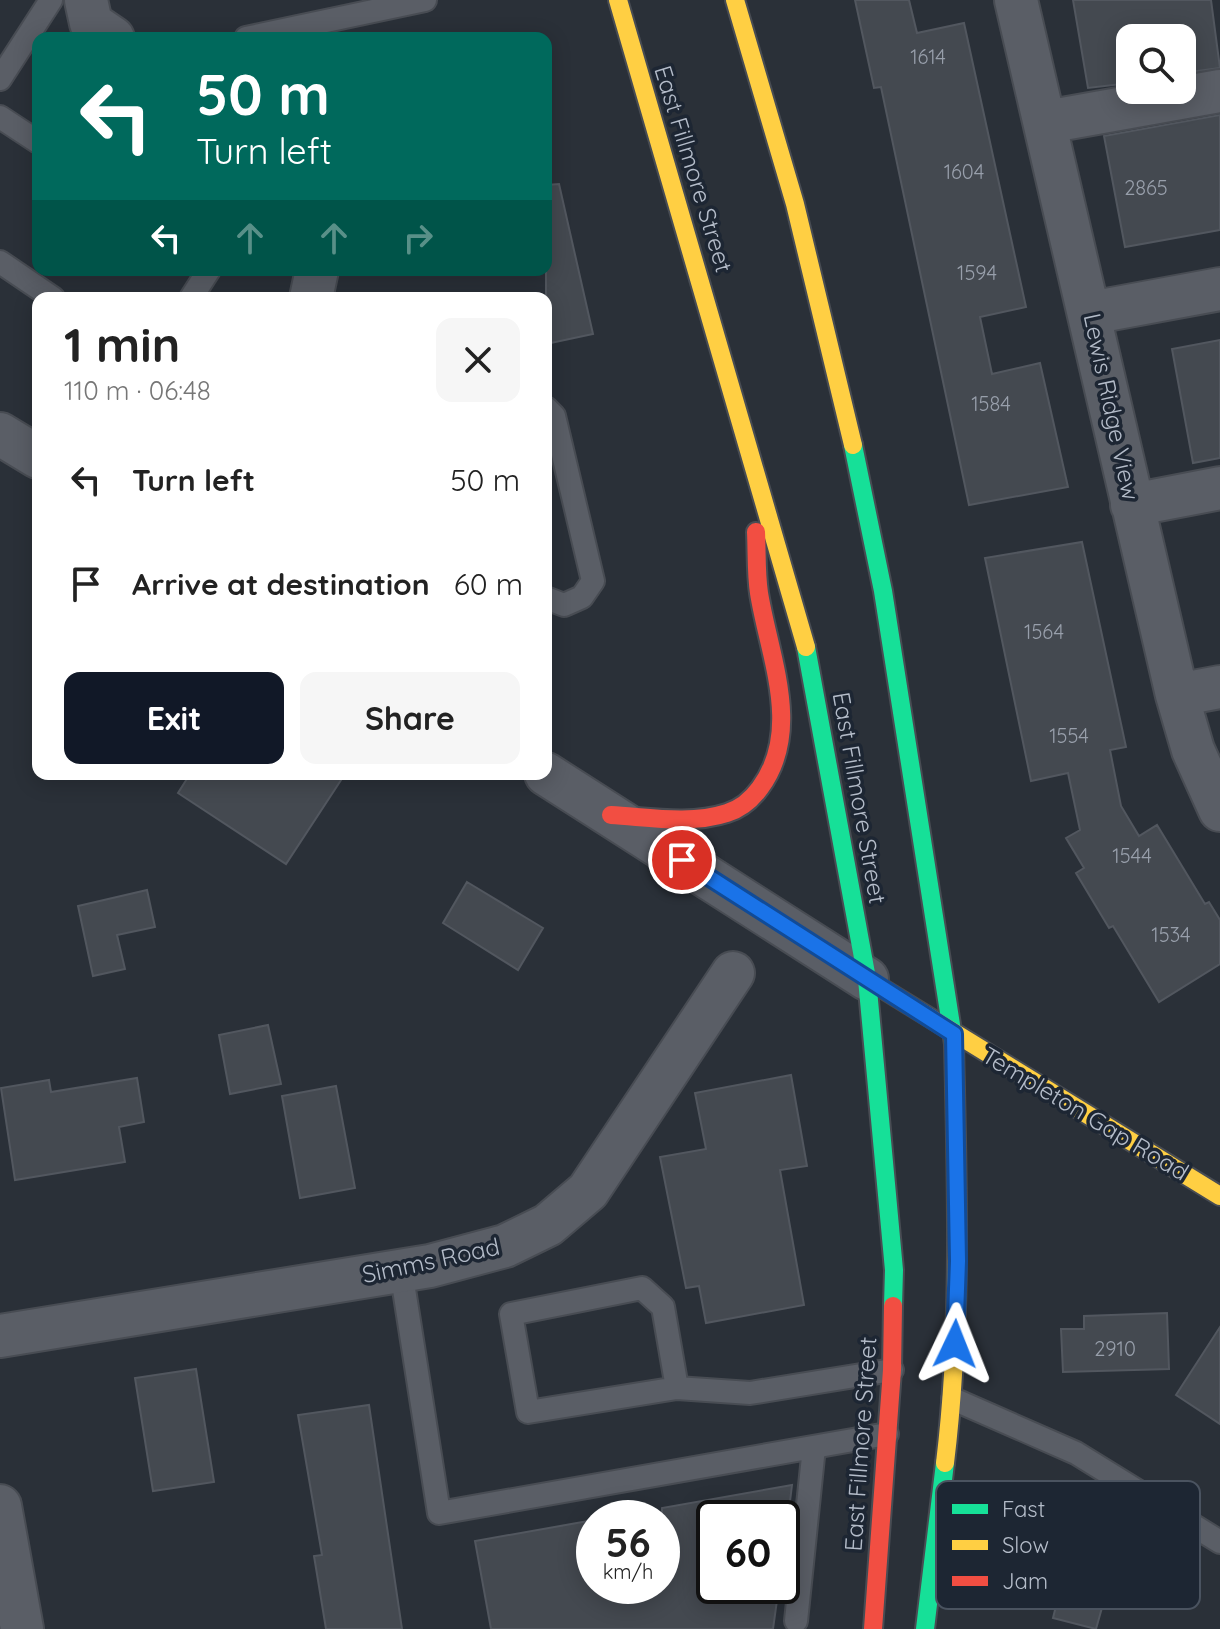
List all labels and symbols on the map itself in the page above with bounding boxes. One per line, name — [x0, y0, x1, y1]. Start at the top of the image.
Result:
house number: 1614 — [910, 44, 946, 69]
street label: East Fillmore Street — [648, 62, 740, 276]
house number: 1604 — [944, 159, 984, 184]
house number: 2865 — [1124, 175, 1168, 200]
house number: 1594 — [957, 260, 997, 285]
street label: Lewis Ridge View — [1078, 311, 1146, 503]
house number: 1584 — [971, 391, 1011, 416]
house number: 1564 — [1024, 619, 1064, 644]
street label: East Fillmore Street — [827, 690, 893, 906]
house number: 1554 — [1049, 723, 1089, 748]
pin — [648, 826, 716, 894]
house number: 1544 — [1112, 843, 1152, 868]
house number: 1534 — [1151, 922, 1191, 947]
street label: Templeton Gap Road — [977, 1040, 1194, 1187]
street label: Simms Road — [359, 1231, 502, 1289]
position arrow — [913, 1302, 997, 1386]
street label: East Fillmore Street — [838, 1336, 882, 1552]
house number: 2910 — [1094, 1336, 1136, 1361]
legend — [936, 1481, 1200, 1609]
text: Fast — [1002, 1495, 1045, 1523]
speed limit sign: 60 — [696, 1500, 800, 1604]
text: Slow — [1002, 1531, 1049, 1559]
text: Jam — [1002, 1567, 1048, 1595]

